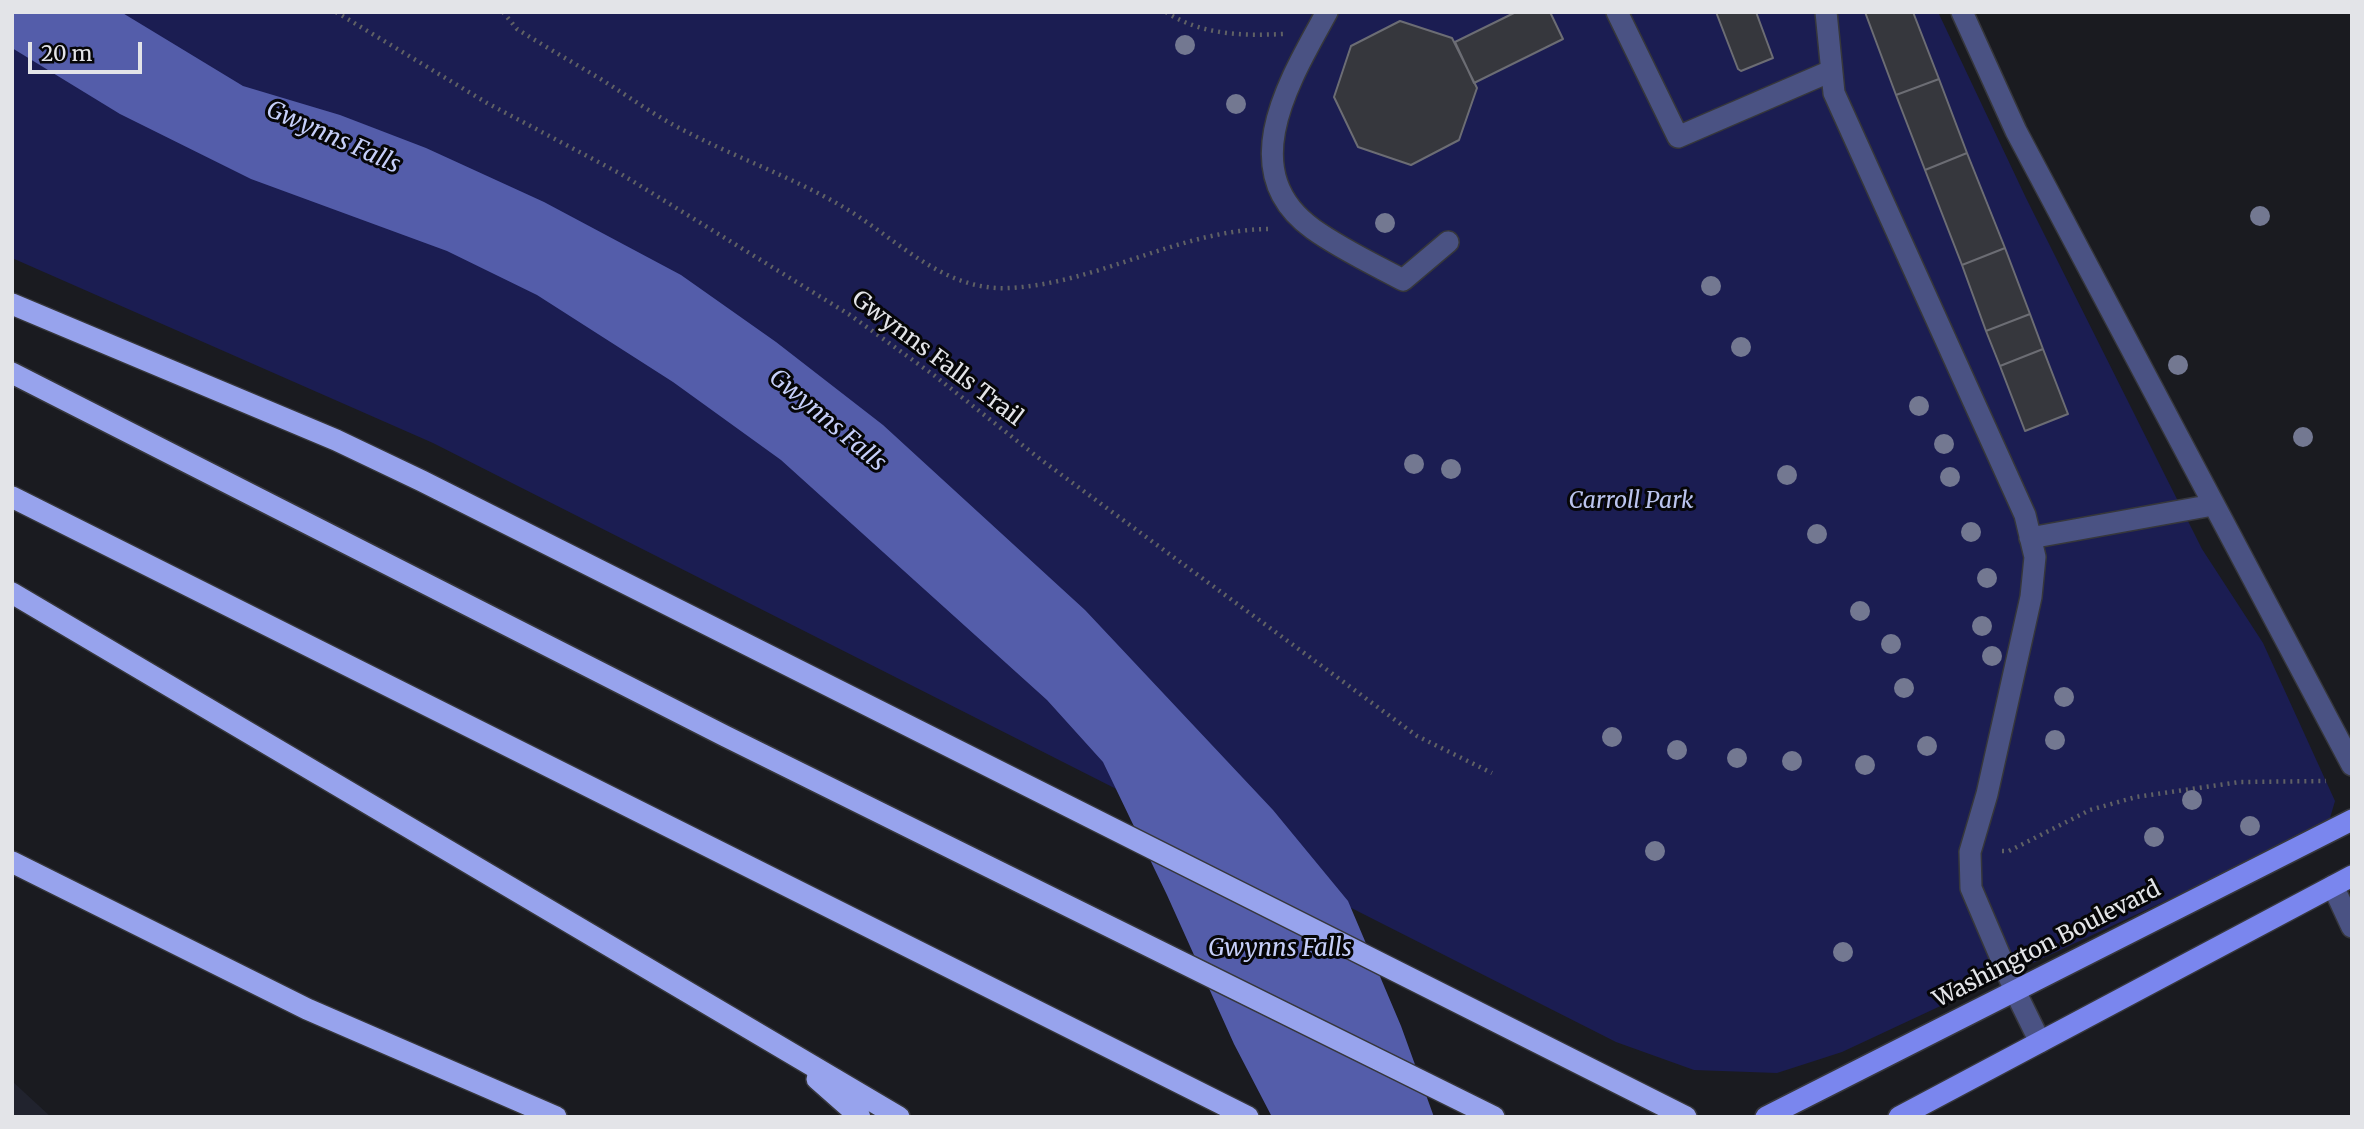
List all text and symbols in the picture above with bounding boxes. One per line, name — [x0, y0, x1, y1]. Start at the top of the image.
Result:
scale bar — [32, 28, 145, 72]
text: 20 m — [41, 40, 92, 67]
water label: Gwynns Falls — [262, 96, 404, 180]
street label: Gwynns Falls Trail — [846, 286, 1028, 432]
water label: Gwynns Falls — [763, 364, 891, 478]
park label: Carroll Park — [1568, 487, 1694, 515]
street label: Washington Boulevard — [1929, 876, 2165, 1014]
water label: Gwynns Falls — [1208, 935, 1352, 963]

